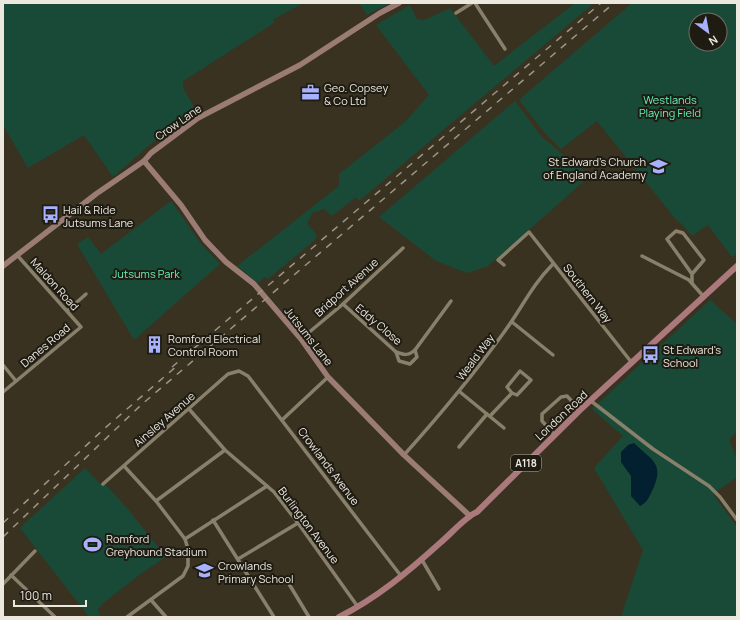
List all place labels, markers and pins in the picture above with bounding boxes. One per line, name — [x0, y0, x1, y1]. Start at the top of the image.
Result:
place label: Geo. Copsey & Co Ltd — [324, 80, 388, 108]
office icon: Geo. Copsey & Co Ltd — [301, 83, 321, 103]
place label: St Edward's Church of England Academy — [543, 154, 646, 182]
school or university icon: St Edward's Church of England Academy — [649, 157, 669, 177]
place label: Hail & Ride Jutsums Lane — [63, 202, 134, 230]
bus stop icon: Hail & Ride Jutsums Lane — [40, 205, 60, 225]
place label: Romford Electrical Control Room — [168, 331, 261, 359]
building icon: Romford Electrical Control Room — [145, 334, 165, 354]
place label: St Edward's School — [663, 342, 721, 370]
bus stop icon: St Edward's School — [640, 345, 660, 365]
place label: Romford Greyhound Stadium — [106, 531, 207, 559]
sports icon: Romford Greyhound Stadium — [83, 534, 103, 554]
place label: Crowlands Primary School — [218, 558, 294, 586]
school or university icon: Crowlands Primary School — [195, 561, 215, 581]

